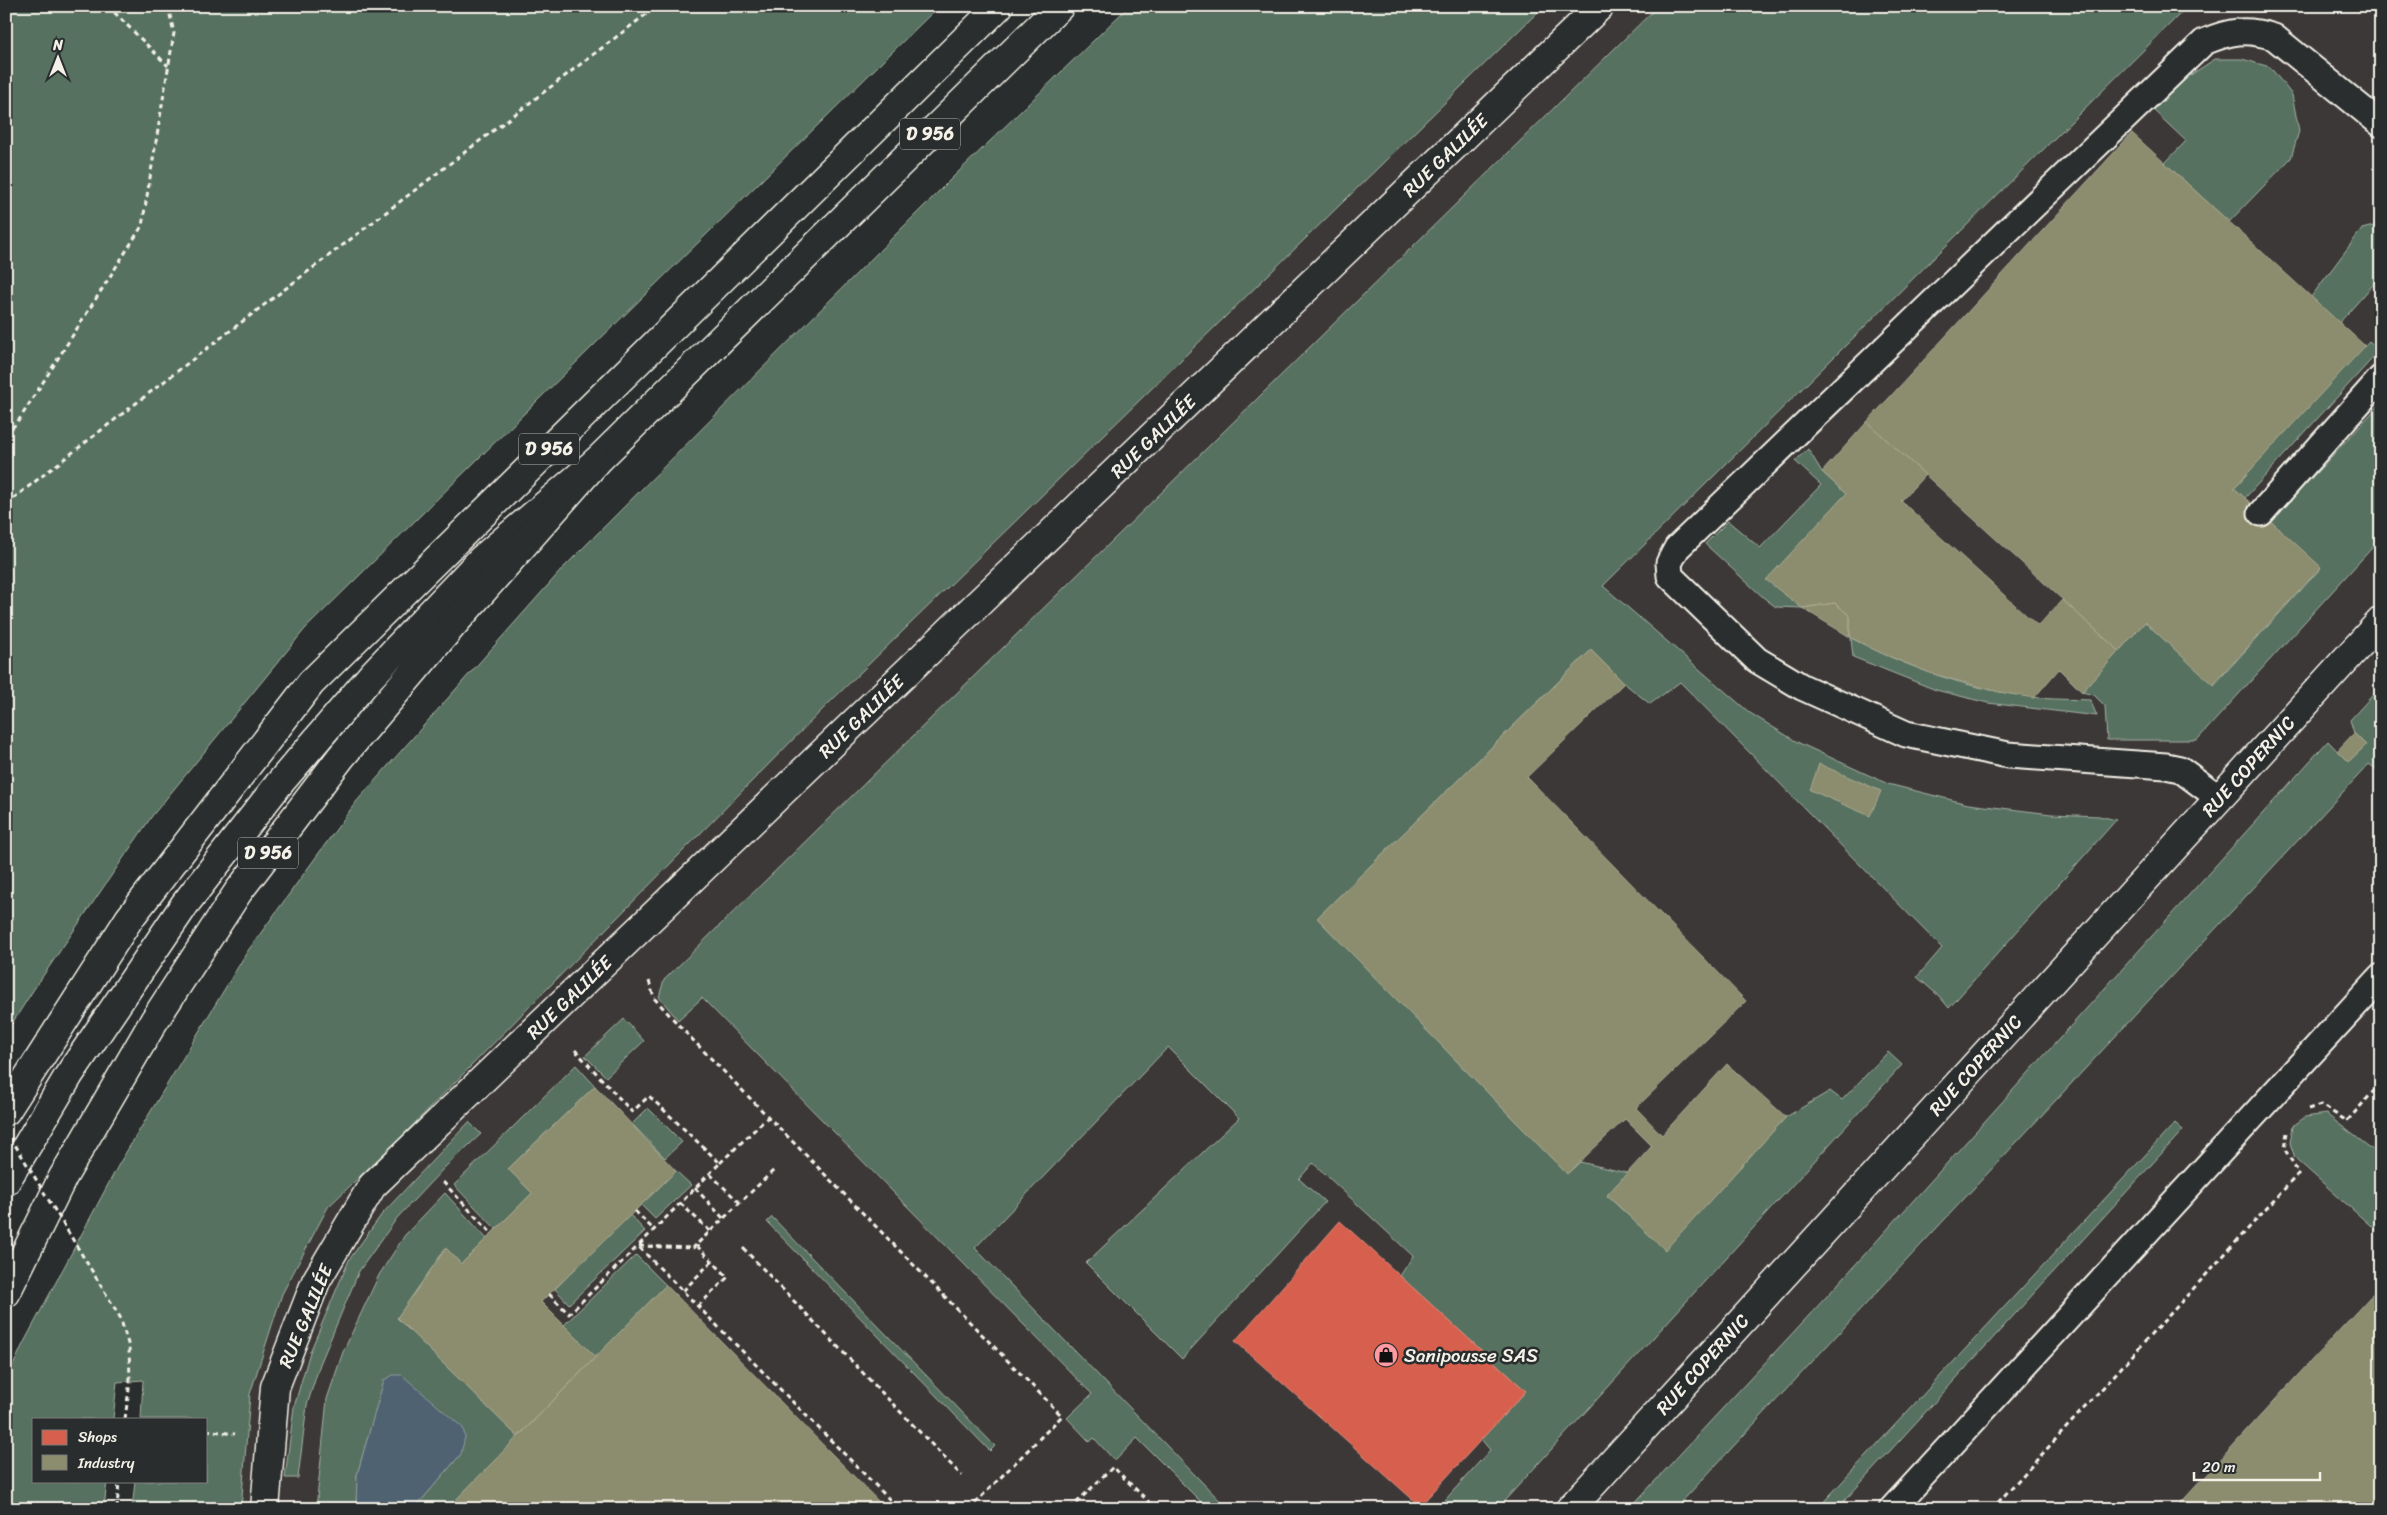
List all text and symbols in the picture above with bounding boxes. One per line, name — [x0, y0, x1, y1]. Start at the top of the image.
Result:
north arrow — [32, 32, 82, 82]
text: N — [52, 33, 63, 58]
street label: RUE GALILÉE — [1394, 104, 1497, 205]
road number: D 956 — [900, 118, 960, 150]
street label: RUE GALILÉE — [1102, 385, 1205, 486]
road number: D 956 — [519, 434, 579, 464]
street label: RUE GALILÉE — [810, 665, 913, 766]
street label: RUE COPERNIC — [2194, 708, 2304, 825]
road number: D 956 — [238, 838, 298, 868]
street label: RUE GALILÉE — [518, 946, 621, 1047]
street label: RUE COPERNIC — [1921, 1007, 2031, 1124]
street label: RUE GALILÉE — [269, 1258, 343, 1373]
street label: RUE COPERNIC — [1648, 1306, 1758, 1423]
place label: Sanipousse SAS — [1404, 1339, 1538, 1372]
shop icon: Sanipousse SAS — [1373, 1342, 1399, 1368]
legend — [32, 1418, 208, 1482]
text: Shops — [78, 1424, 118, 1450]
text: Industry — [77, 1450, 135, 1476]
scale bar — [2194, 1450, 2321, 1482]
text: 20 m — [2202, 1454, 2236, 1480]

